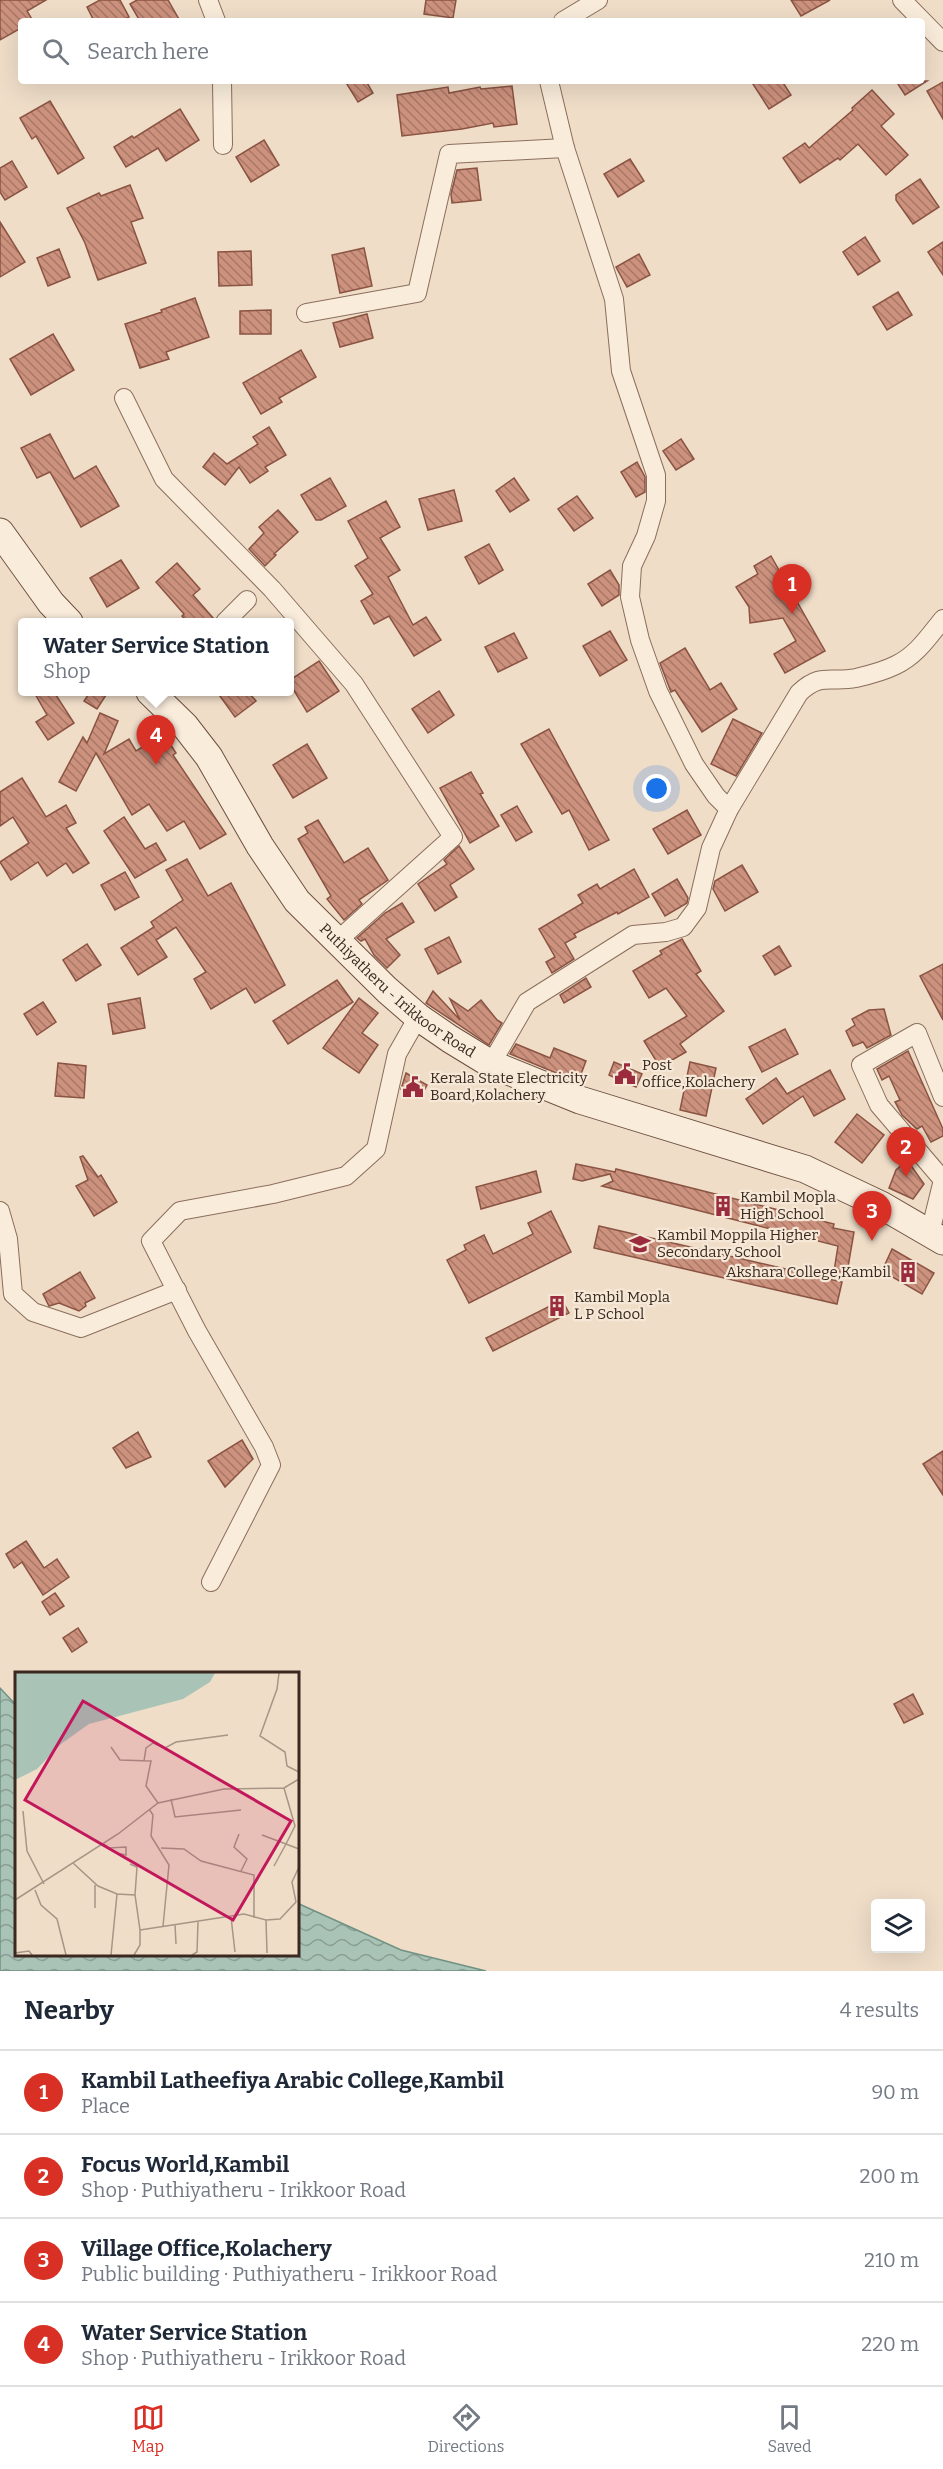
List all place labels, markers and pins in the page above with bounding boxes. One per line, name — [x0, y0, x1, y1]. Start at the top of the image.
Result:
pin: 1 — [772, 564, 812, 614]
pin: 4 — [136, 716, 176, 765]
place label: Post office,Kolachery — [642, 1056, 756, 1091]
public building icon: Post office,Kolachery — [613, 1062, 637, 1086]
place label: Kerala State Electricity Board,Kolachery — [430, 1069, 588, 1104]
public building icon: Kerala State Electricity Board,Kolachery — [401, 1075, 425, 1099]
pin: 2 — [886, 1128, 926, 1177]
place label: Kambil Mopla High School — [740, 1188, 836, 1223]
pin: 3 — [852, 1192, 892, 1241]
building icon: Kambil Mopla High School — [711, 1194, 735, 1218]
place label: Kambil Moppila Higher Secondary School — [657, 1226, 819, 1261]
school or university icon: Kambil Moppila Higher Secondary School — [628, 1232, 652, 1256]
building icon: Akshara College,Kambil — [896, 1260, 920, 1284]
place label: Akshara College,Kambil — [726, 1263, 891, 1281]
place label: Kambil Mopla L P School — [574, 1288, 670, 1323]
building icon: Kambil Mopla L P School — [545, 1294, 569, 1318]

